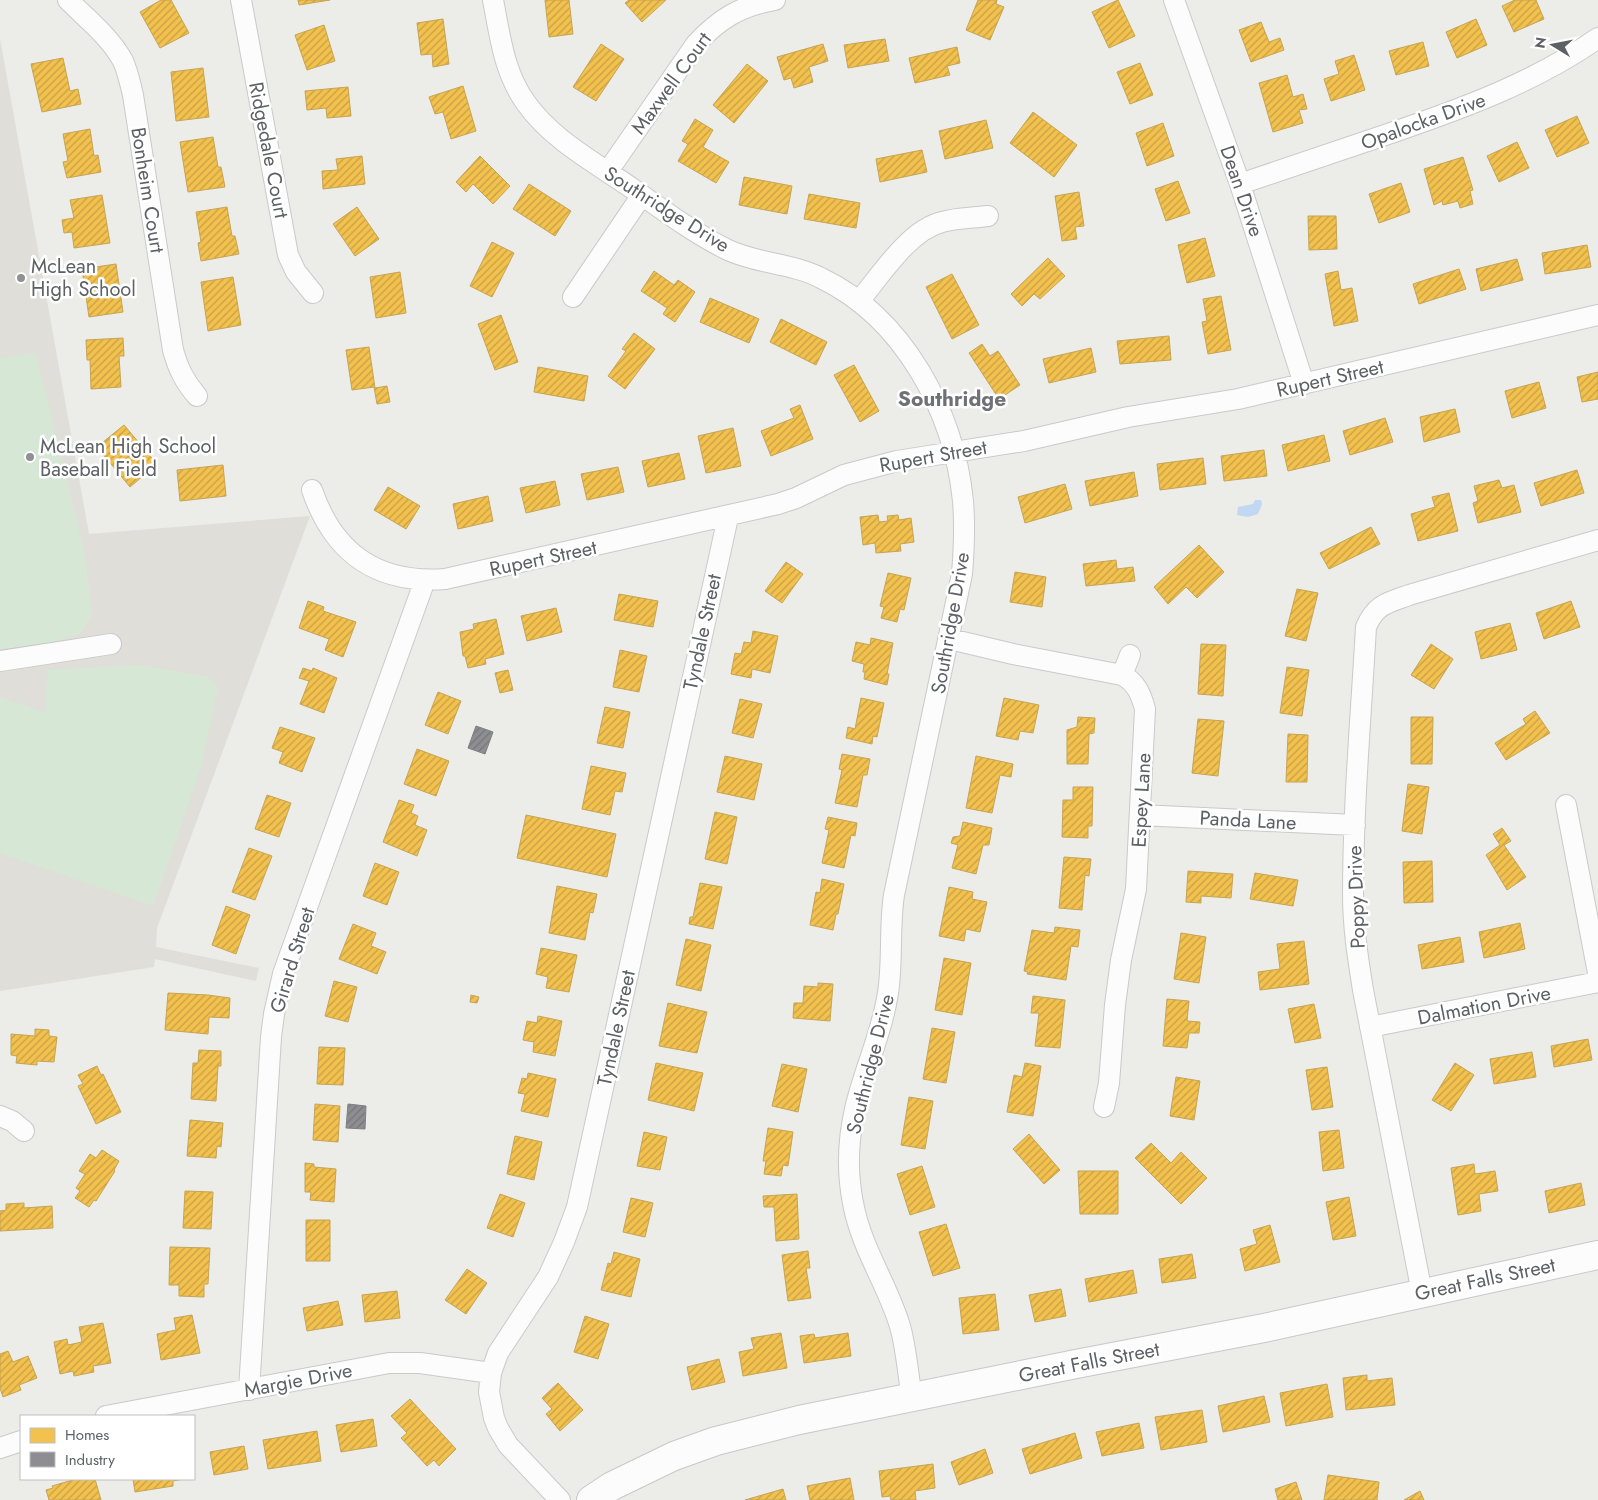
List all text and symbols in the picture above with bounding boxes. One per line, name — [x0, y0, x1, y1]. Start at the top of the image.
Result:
north arrow — [1528, 20, 1578, 70]
street label: Maxwell Court — [624, 26, 719, 140]
text: N — [1529, 36, 1551, 50]
street label: Ridgedale Court — [241, 79, 296, 221]
street label: Opalocka Drive — [1357, 85, 1490, 157]
street label: Bonheim Court — [123, 125, 172, 255]
street label: Dean Drive — [1212, 142, 1271, 241]
street label: Southridge Drive — [598, 159, 735, 260]
place label: McLean High School — [31, 252, 136, 304]
marker: McLean High School — [15, 272, 27, 284]
street label: Rupert Street — [1274, 352, 1387, 405]
district label: Southridge — [898, 384, 1006, 414]
place label: McLean High School Baseball Field — [40, 432, 216, 484]
street label: Rupert Street — [877, 433, 989, 480]
marker: McLean High School Baseball Field — [24, 451, 36, 463]
street label: Rupert Street — [487, 533, 600, 584]
street label: Southridge Drive — [924, 550, 977, 696]
street label: Tyndale Street — [676, 571, 729, 693]
street label: Espey Lane — [1125, 752, 1158, 848]
street label: Panda Lane — [1199, 803, 1297, 838]
street label: Poppy Drive — [1340, 845, 1373, 949]
street label: Girard Street — [263, 904, 322, 1017]
street label: Tyndale Street — [590, 967, 643, 1089]
street label: Dalmation Drive — [1415, 978, 1553, 1033]
street label: Southridge Drive — [839, 991, 902, 1137]
street label: Great Falls Street — [1412, 1250, 1558, 1309]
street label: Great Falls Street — [1016, 1335, 1162, 1390]
street label: Margie Drive — [241, 1356, 355, 1405]
legend — [20, 1415, 195, 1480]
text: Homes — [65, 1424, 109, 1446]
text: Industry — [65, 1449, 115, 1471]

